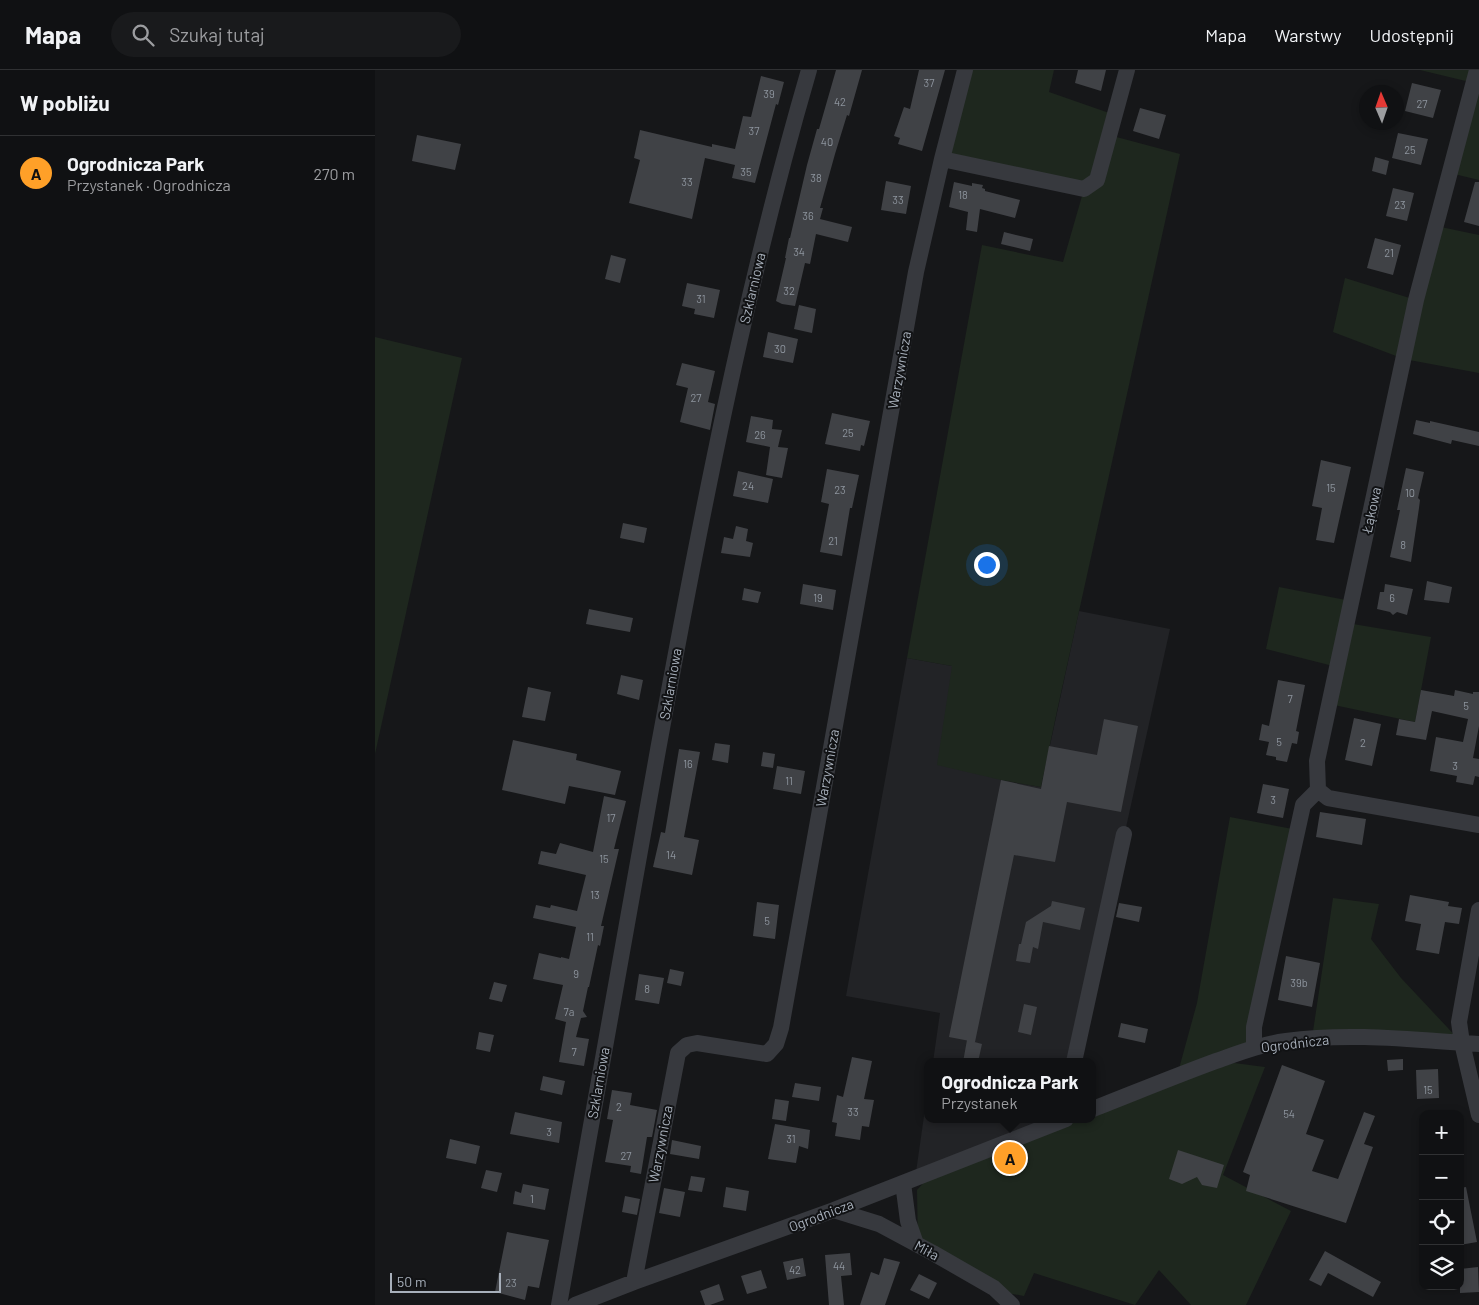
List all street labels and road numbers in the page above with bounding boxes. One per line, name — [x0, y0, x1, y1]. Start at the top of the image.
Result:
street label: Szklarniowa — [736, 251, 768, 325]
street label: Warzywnicza — [884, 330, 914, 410]
street label: Łąkowa — [1358, 485, 1384, 536]
street label: Szklarniowa — [655, 647, 685, 721]
street label: Warzywnicza — [812, 728, 842, 808]
street label: Ogrodnicza — [1260, 1030, 1330, 1056]
street label: Szklarniowa — [583, 1046, 613, 1120]
street label: Warzywnicza — [644, 1104, 676, 1184]
street label: Ogrodnicza — [786, 1195, 856, 1235]
street label: Miła — [912, 1237, 942, 1263]

